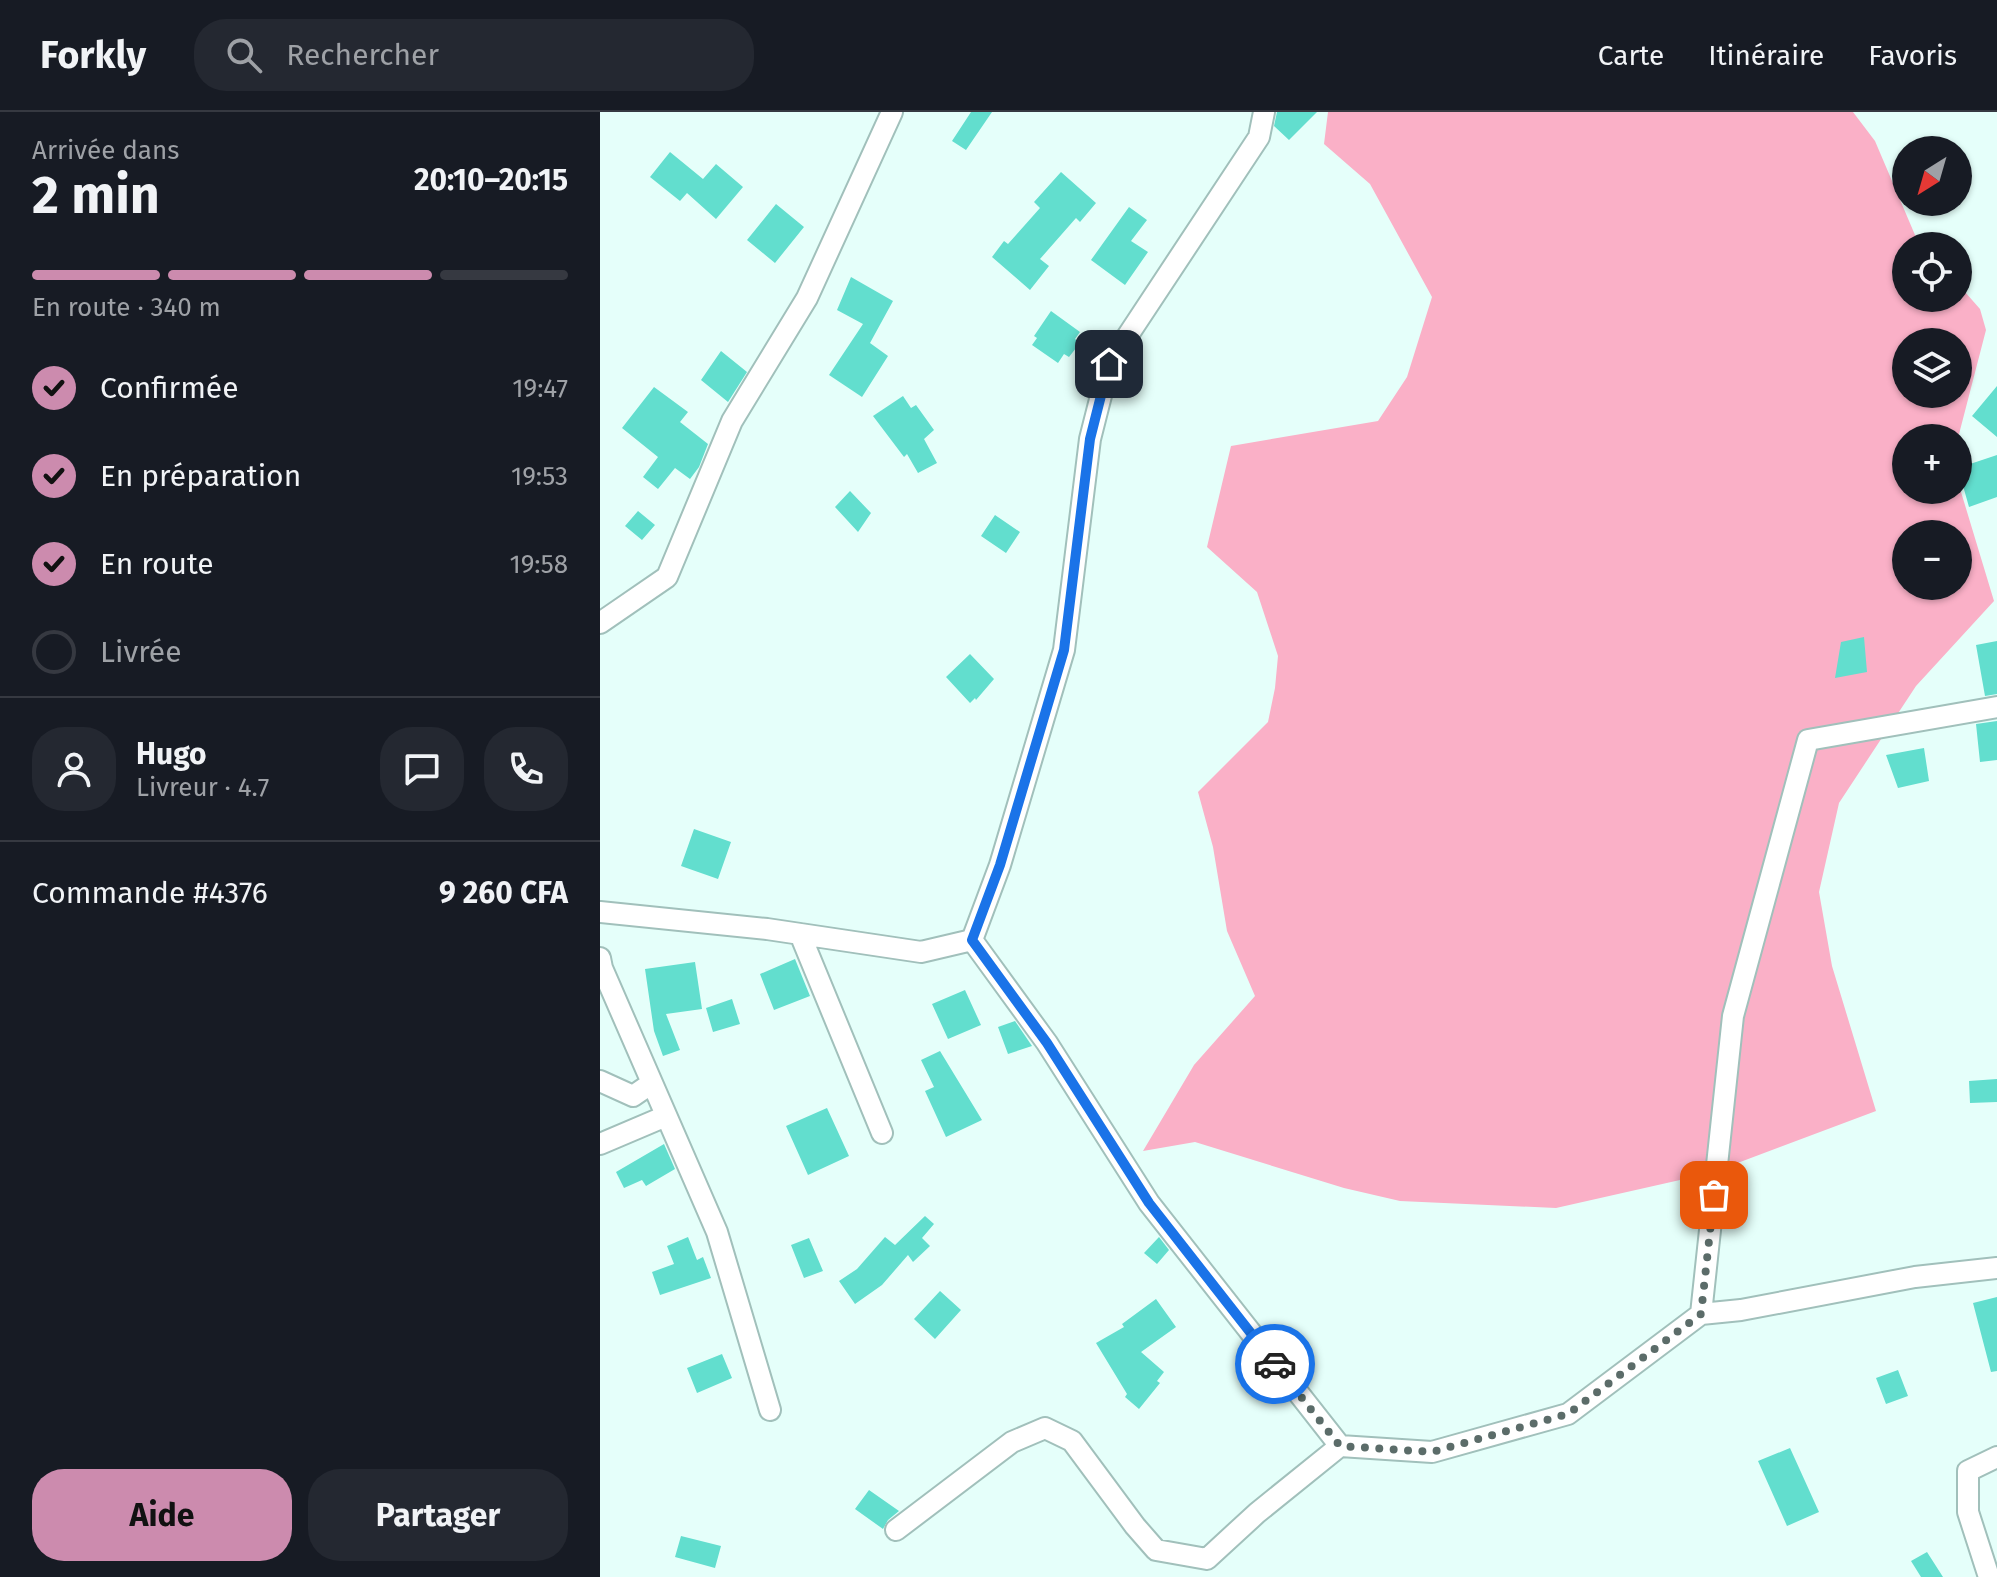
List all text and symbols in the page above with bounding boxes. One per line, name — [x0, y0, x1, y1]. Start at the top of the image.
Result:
search box — [194, 19, 754, 91]
text: Forkly — [40, 32, 146, 78]
icon: search — [222, 33, 266, 77]
text: Rechercher — [286, 37, 439, 73]
text: Carte — [1598, 39, 1664, 72]
text: Itinéraire — [1708, 39, 1824, 72]
text: Favoris — [1868, 39, 1957, 72]
text: Arrivée dans — [32, 135, 179, 166]
north arrow — [1892, 136, 1972, 216]
map controls — [1892, 136, 1972, 600]
text: 20:10–20:15 — [414, 162, 568, 198]
text: 2 min — [32, 164, 160, 227]
button: locate — [1892, 232, 1972, 312]
text: En route · 340 m — [32, 292, 221, 323]
button: layers — [1892, 328, 1972, 408]
pin — [1075, 330, 1143, 398]
icon: home — [1087, 342, 1131, 386]
icon: check — [32, 366, 76, 410]
text: Confirmée — [100, 370, 239, 406]
text: 19:47 — [512, 373, 568, 404]
button: + — [1892, 424, 1972, 504]
icon: check — [32, 454, 76, 498]
text: En préparation — [100, 458, 301, 494]
text: 19:53 — [511, 461, 568, 492]
button: − — [1892, 520, 1972, 600]
icon: check — [32, 542, 76, 586]
text: En route — [100, 546, 214, 582]
text: 19:58 — [509, 549, 568, 580]
text: Livrée — [100, 634, 182, 670]
button: person — [32, 727, 116, 811]
button: chat — [380, 727, 464, 811]
button: phone — [484, 727, 568, 811]
text: Hugo — [136, 736, 207, 772]
text: Livreur · 4.7 — [136, 772, 269, 803]
text: Commande #4376 — [32, 875, 268, 911]
text: 9 260 CFA — [439, 875, 568, 911]
pin — [1680, 1161, 1748, 1229]
icon: bag — [1692, 1173, 1736, 1217]
courier — [1235, 1324, 1315, 1404]
icon: car — [1253, 1342, 1297, 1386]
button: Aide — [32, 1469, 292, 1561]
button: Partager — [308, 1469, 568, 1561]

